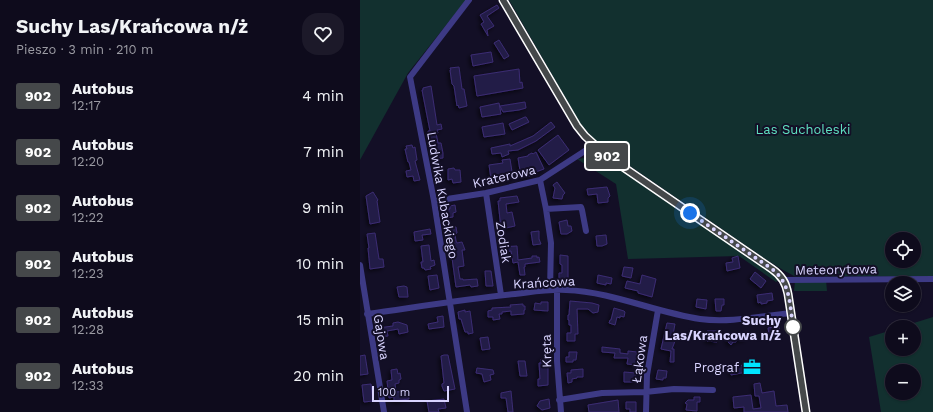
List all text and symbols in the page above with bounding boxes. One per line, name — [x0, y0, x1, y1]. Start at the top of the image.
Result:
button: heart — [302, 13, 344, 55]
text: Suchy Las/Krańcowa n/ż — [16, 15, 248, 38]
text: Pieszo · 3 min · 210 m — [16, 42, 153, 57]
text: Autobus — [72, 80, 134, 98]
text: 4 min — [302, 87, 344, 105]
text: 902 — [25, 88, 51, 104]
text: 12:17 — [72, 98, 101, 113]
park label: Las Sucholeski — [756, 122, 851, 137]
street label: Ludwika Kubackiego — [424, 130, 461, 260]
text: Autobus — [72, 136, 134, 154]
text: 7 min — [303, 143, 344, 161]
line badge: 902 — [584, 143, 630, 169]
text: 902 — [25, 144, 51, 160]
text: 902 — [594, 148, 620, 164]
text: 12:20 — [72, 154, 104, 169]
street label: Kraterowa — [471, 162, 538, 191]
text: Autobus — [72, 192, 134, 210]
text: 9 min — [302, 199, 344, 217]
text: 902 — [25, 200, 51, 216]
your location — [680, 203, 700, 223]
text: 12:22 — [72, 210, 104, 225]
street label: Zodiak — [493, 220, 514, 265]
map controls — [885, 232, 921, 400]
button: locate — [885, 232, 921, 268]
text: Autobus — [72, 248, 134, 266]
text: 10 min — [296, 255, 344, 273]
text: 902 — [25, 256, 51, 272]
street label: Meteorytowa — [795, 261, 878, 278]
text: 12:23 — [72, 266, 104, 281]
street label: Krańcowa — [513, 273, 576, 292]
button: layers — [885, 276, 921, 312]
text: Autobus — [72, 304, 134, 322]
text: 15 min — [297, 311, 344, 329]
text: 902 — [25, 312, 51, 328]
street label: Gajowa — [371, 313, 393, 362]
place label: Suchy Las/Krańcowa n/ż — [665, 313, 782, 343]
marker: Suchy Las/Krańcowa n/ż — [784, 318, 802, 336]
button: + — [885, 320, 921, 356]
text: 12:28 — [72, 322, 104, 337]
street label: Kręta — [539, 333, 554, 368]
street label: Łąkowa — [629, 333, 650, 384]
office icon: Prograf — [742, 357, 762, 377]
text: Autobus — [72, 360, 134, 378]
place label: Prograf — [694, 360, 739, 375]
button: − — [885, 364, 921, 400]
text: 20 min — [293, 367, 344, 385]
text: 902 — [25, 368, 51, 384]
text: 12:33 — [72, 378, 104, 393]
scale bar — [372, 384, 449, 403]
text: 100 m — [378, 386, 410, 399]

